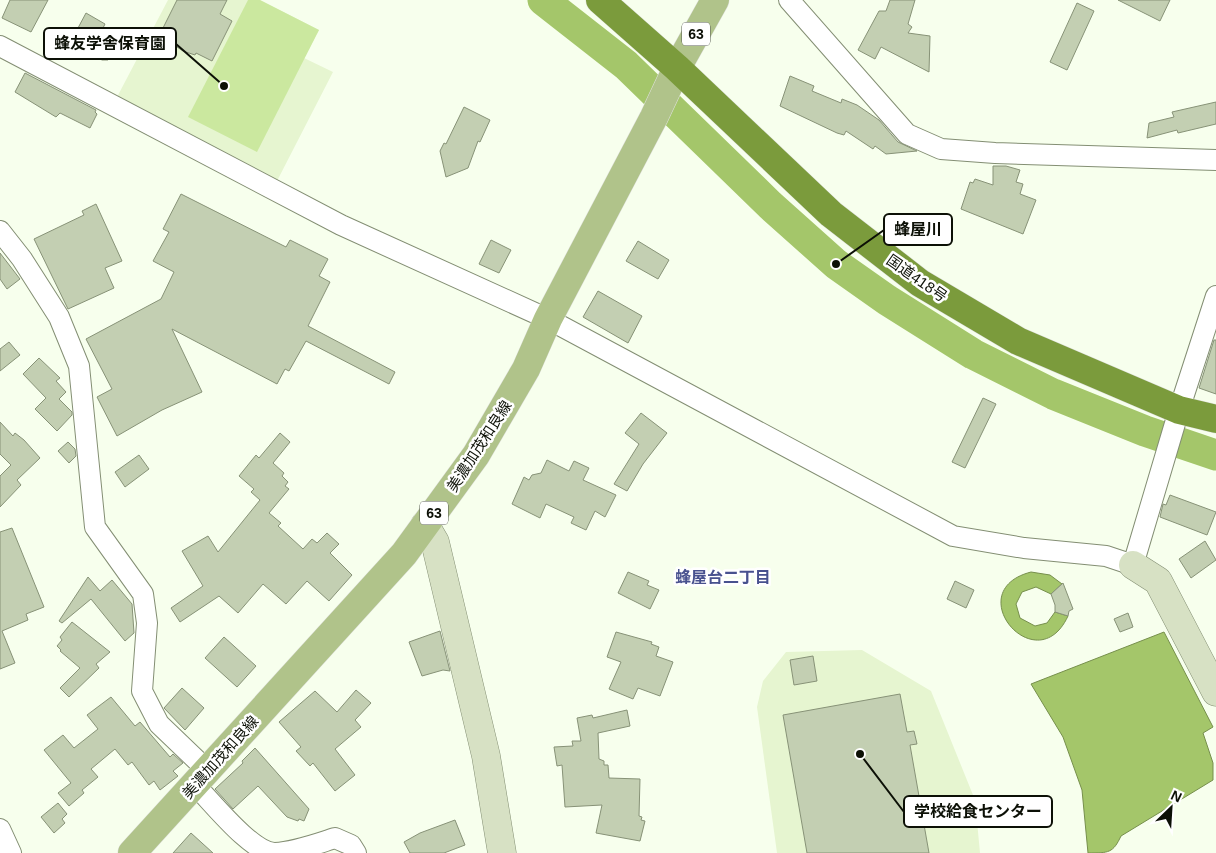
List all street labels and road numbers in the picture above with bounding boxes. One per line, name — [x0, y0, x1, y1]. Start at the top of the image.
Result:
road number: 63 — [682, 22, 710, 46]
street label: 国道418号 — [883, 251, 951, 305]
street label: 美濃加茂和良線 — [443, 397, 515, 495]
road number: 63 — [420, 502, 448, 524]
street label: 美濃加茂和良線 — [179, 712, 261, 802]

